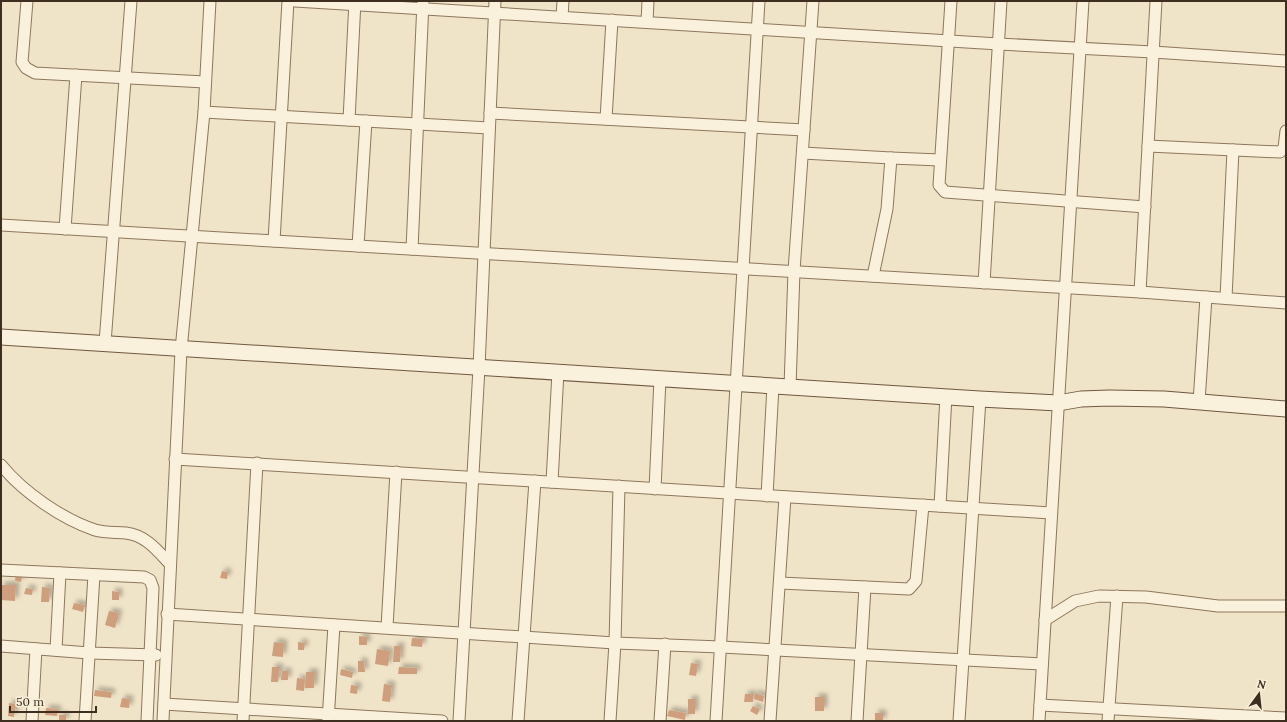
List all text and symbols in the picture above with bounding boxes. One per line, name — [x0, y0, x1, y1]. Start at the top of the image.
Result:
north arrow — [1239, 674, 1279, 714]
text: N — [1256, 676, 1268, 692]
scale bar — [10, 688, 96, 714]
text: 50 m — [16, 694, 44, 709]

